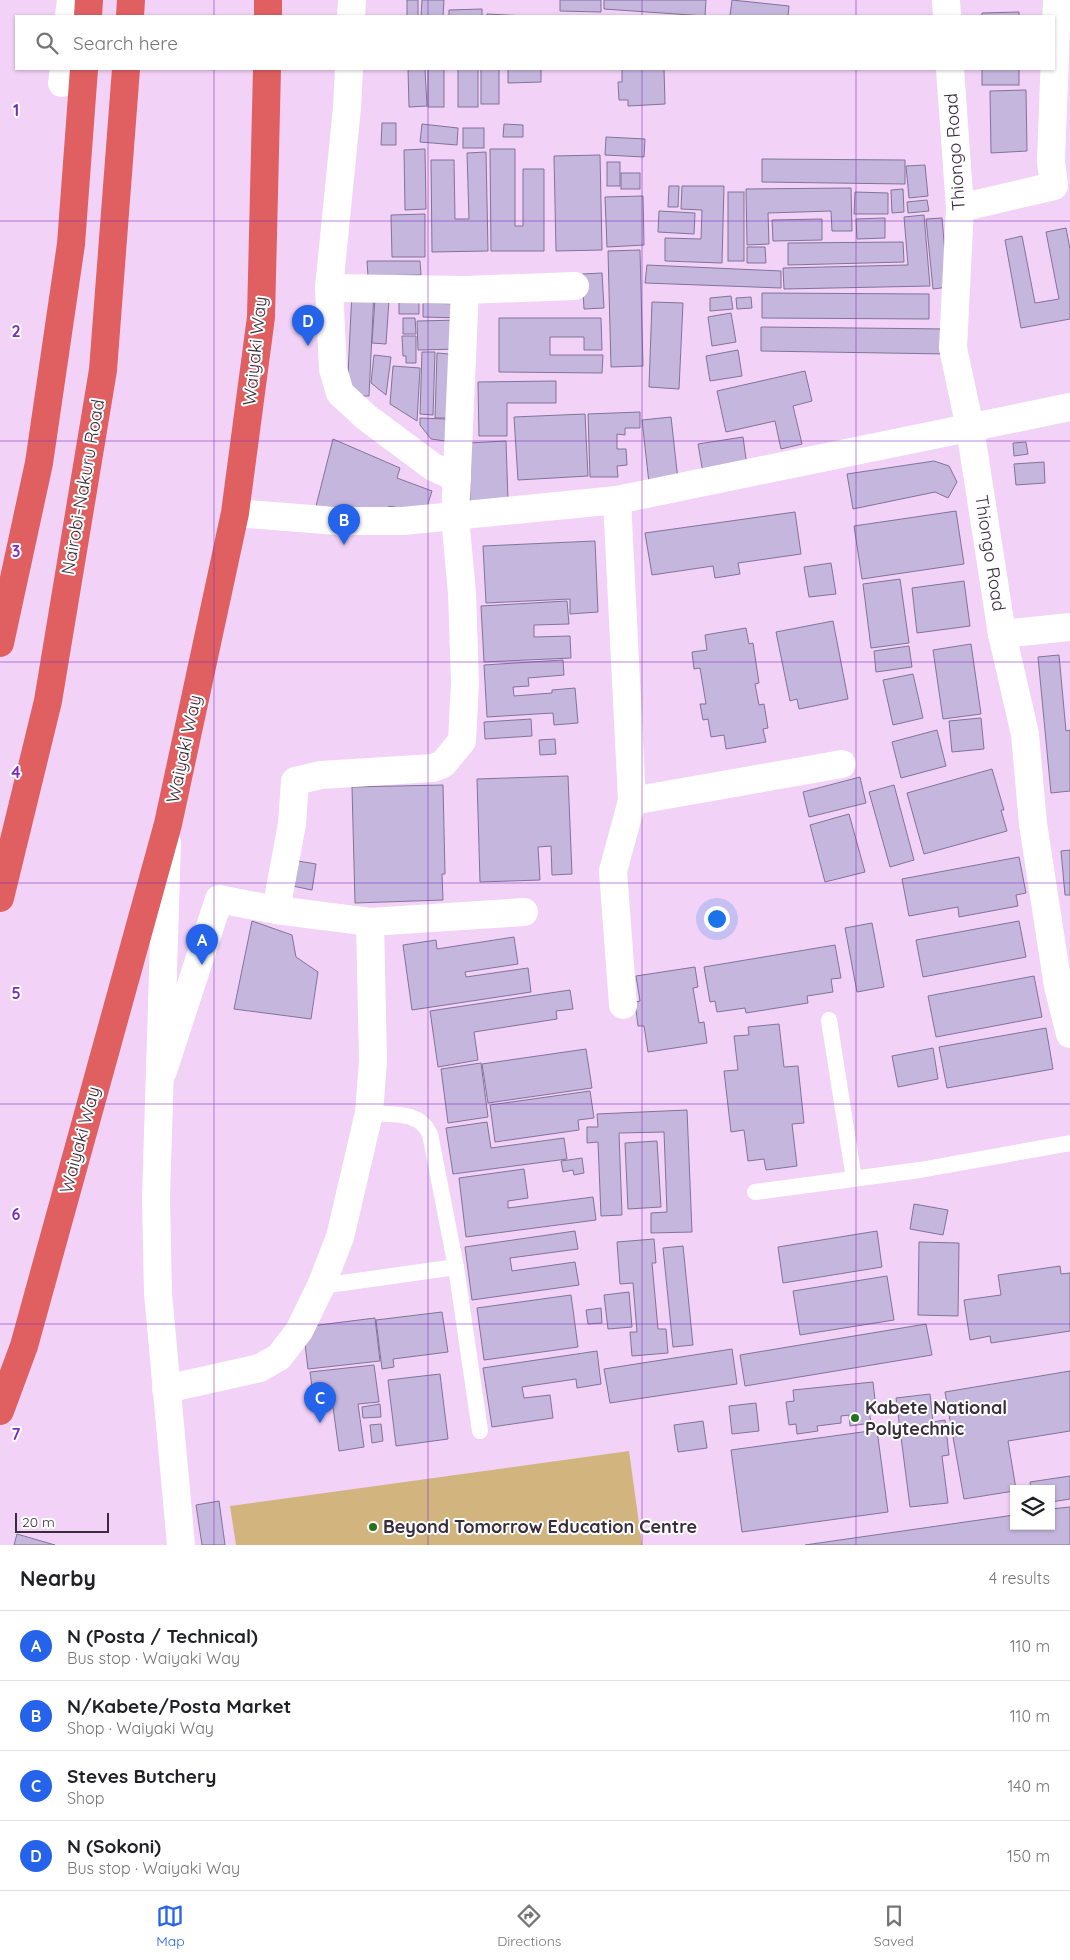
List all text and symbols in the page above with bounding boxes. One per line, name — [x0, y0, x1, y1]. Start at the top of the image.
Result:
search box — [15, 15, 1055, 70]
icon: search — [33, 29, 61, 57]
text: Search here — [73, 31, 178, 55]
street label: Thiongo Road — [939, 93, 970, 211]
text: 1 — [13, 100, 19, 120]
street label: Waiyaki Way — [237, 295, 272, 407]
pin: D — [292, 305, 324, 346]
text: 2 — [11, 321, 21, 341]
street label: Nairobi-Nakuru Road — [56, 397, 109, 576]
street label: Thiongo Road — [970, 493, 1011, 613]
pin: B — [328, 504, 360, 545]
text: 3 — [12, 541, 20, 561]
street label: Waiyaki Way — [161, 693, 206, 805]
text: 4 — [11, 762, 21, 782]
your location — [704, 906, 730, 932]
pin: A — [186, 924, 218, 965]
text: 5 — [11, 983, 21, 1003]
street label: Waiyaki Way — [54, 1084, 105, 1196]
text: 6 — [12, 1204, 21, 1224]
pin: C — [304, 1382, 336, 1423]
place label: Kabete National Polytechnic — [865, 1396, 1007, 1440]
marker: Kabete National Polytechnic — [849, 1412, 861, 1424]
text: 7 — [12, 1424, 21, 1444]
map controls — [1010, 1485, 1055, 1530]
button: layers — [1010, 1485, 1055, 1530]
scale bar — [15, 1510, 109, 1533]
text: 20 m — [22, 1513, 55, 1531]
place label: Beyond Tomorrow Education Centre — [383, 1515, 697, 1538]
marker: Beyond Tomorrow Education Centre — [367, 1521, 379, 1533]
text: Nearby — [20, 1565, 96, 1591]
text: 4 results — [989, 1568, 1050, 1588]
text: N (Posta / Technical) — [67, 1624, 258, 1648]
text: A — [31, 1636, 41, 1656]
text: 110 m — [1010, 1636, 1050, 1656]
text: Bus stop · Waiyaki Way — [67, 1648, 240, 1668]
text: N/Kabete/Posta Market — [67, 1694, 291, 1718]
text: B — [31, 1706, 41, 1726]
text: 110 m — [1010, 1706, 1050, 1726]
text: Shop · Waiyaki Way — [67, 1718, 214, 1738]
text: Steves Butchery — [67, 1764, 216, 1788]
text: C — [31, 1776, 41, 1796]
text: 140 m — [1007, 1776, 1050, 1796]
text: Shop — [67, 1788, 104, 1808]
text: N (Sokoni) — [67, 1834, 161, 1858]
text: D — [30, 1846, 42, 1866]
text: 150 m — [1007, 1846, 1050, 1866]
text: Bus stop · Waiyaki Way — [67, 1858, 240, 1878]
tab: Map — [156, 1902, 185, 1950]
tab: Directions — [497, 1902, 561, 1950]
tab: Saved — [874, 1902, 914, 1950]

